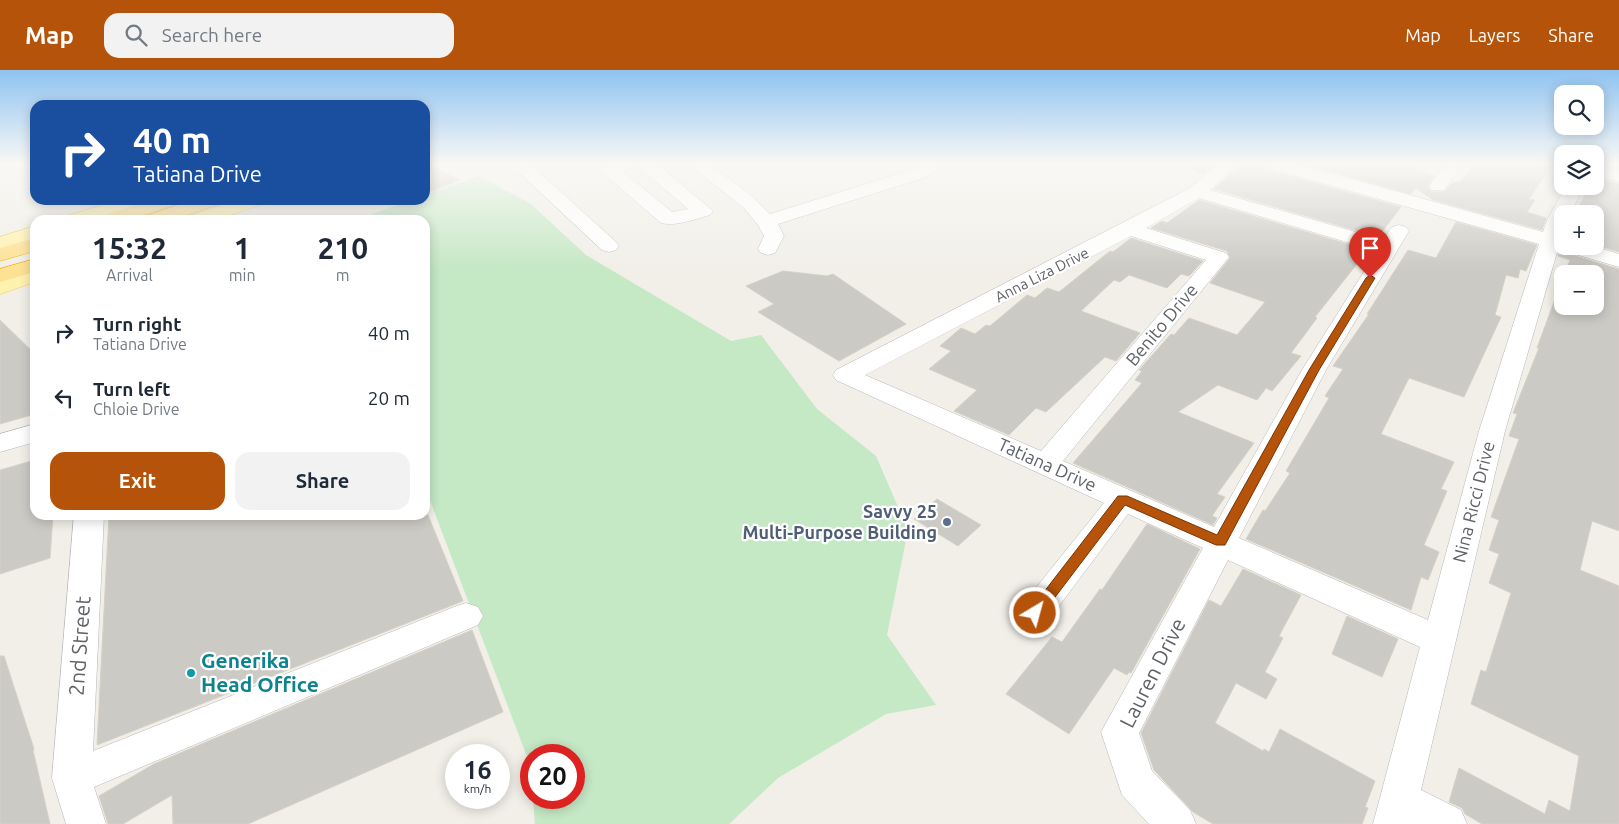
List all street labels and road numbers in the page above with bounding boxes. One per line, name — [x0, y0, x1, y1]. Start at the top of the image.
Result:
street label: Anna Liza Drive — [992, 244, 1091, 305]
street label: Benito Drive — [1121, 280, 1201, 369]
street label: Tatiana Drive — [995, 434, 1100, 495]
street label: Nina Ricci Drive — [1448, 439, 1498, 564]
street label: 2nd Street — [64, 595, 94, 696]
street label: Lauren Drive — [1114, 614, 1190, 731]

